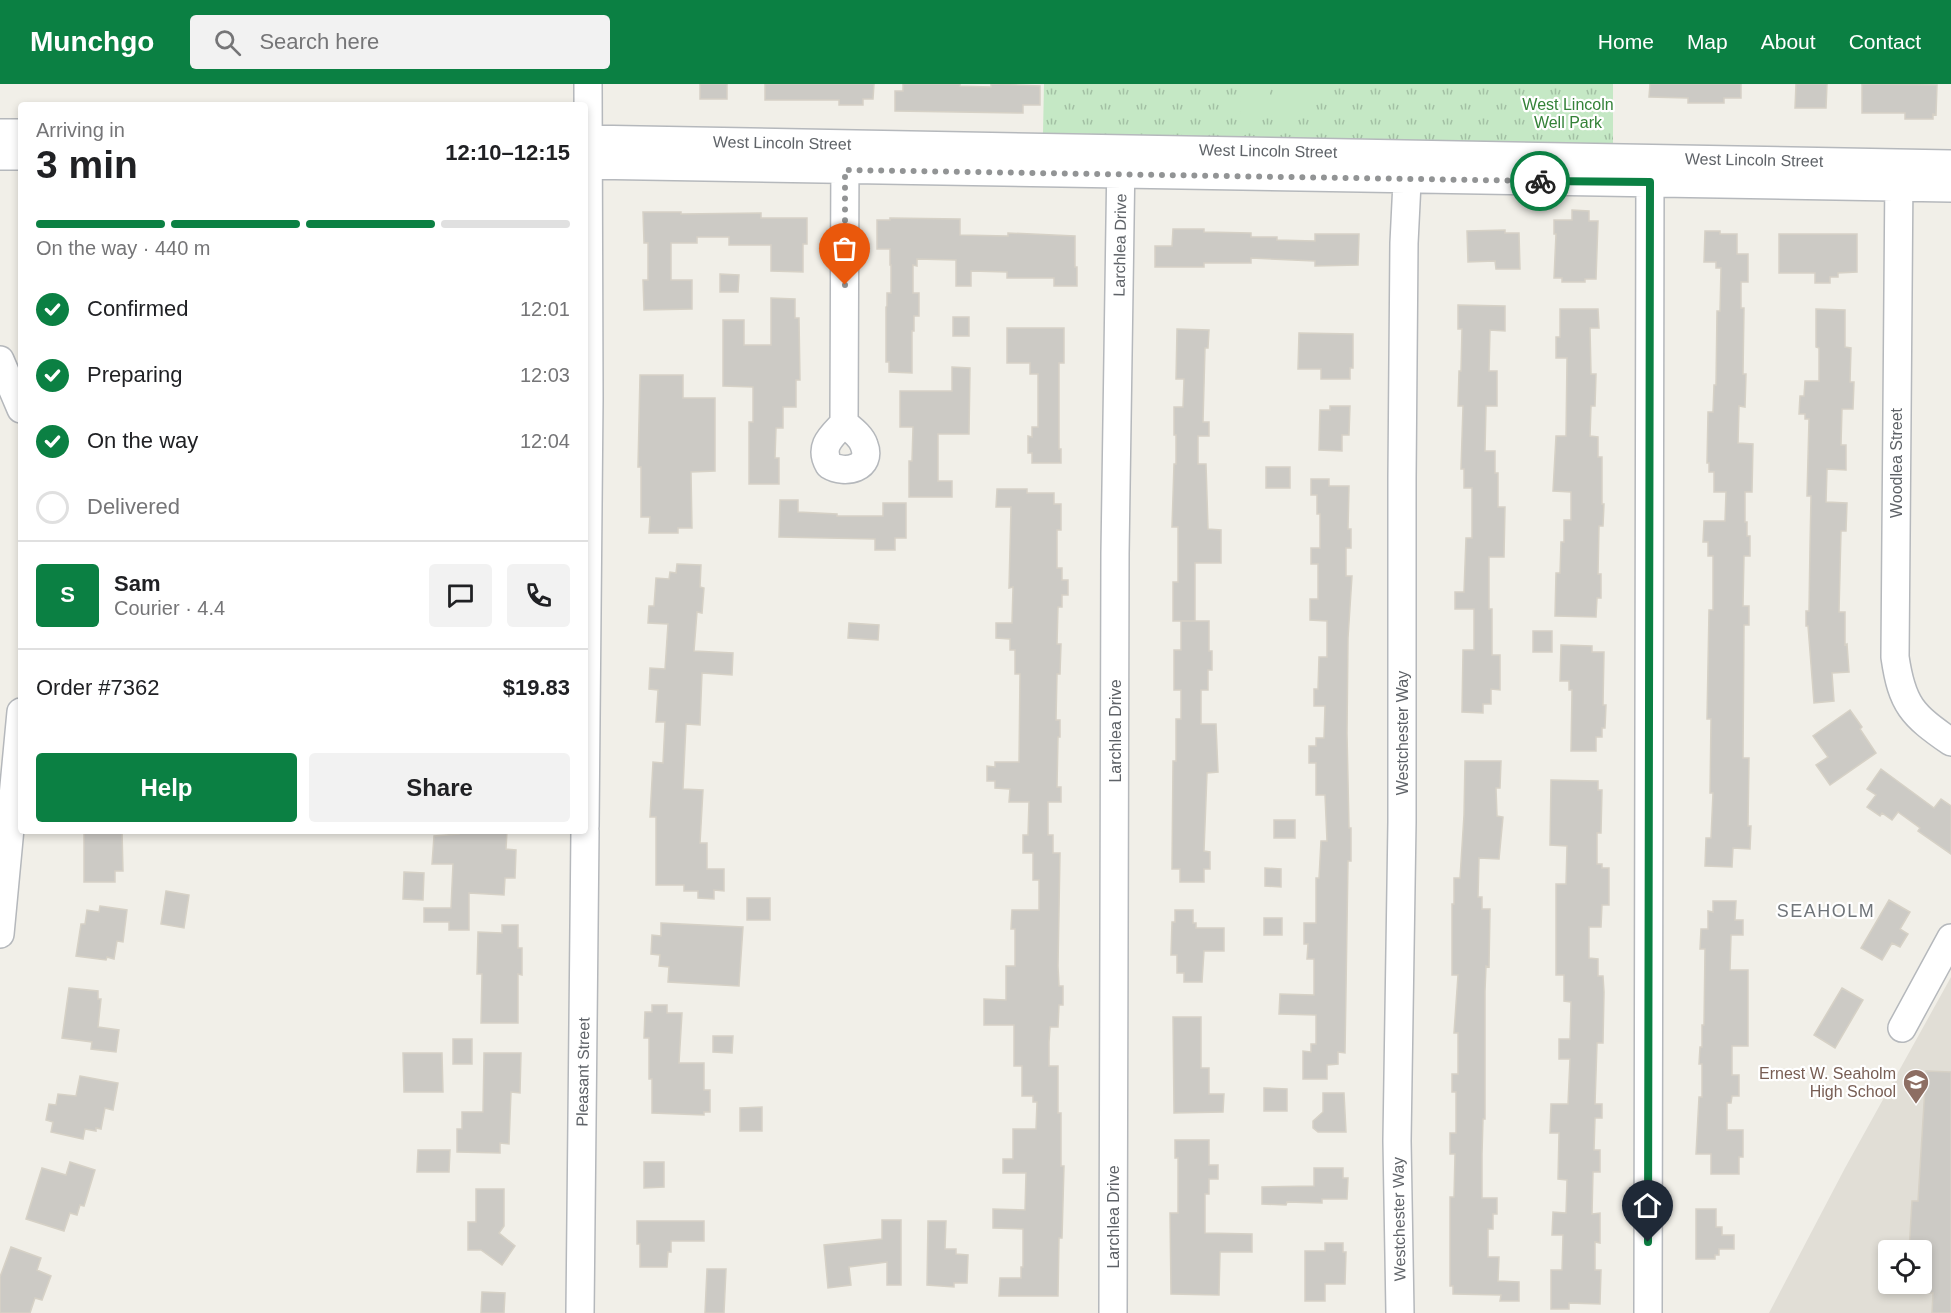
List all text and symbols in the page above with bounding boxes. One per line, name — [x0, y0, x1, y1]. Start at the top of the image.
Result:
search box — [190, 15, 610, 69]
text: Munchgo — [30, 26, 154, 57]
icon: search — [211, 26, 244, 59]
text: Search here — [259, 29, 379, 54]
text: Home — [1598, 30, 1654, 53]
text: Map — [1687, 30, 1728, 53]
text: About — [1761, 30, 1816, 53]
text: Contact — [1849, 30, 1921, 53]
park label: West Lincoln Well Park — [1522, 96, 1614, 131]
text: Arriving in — [36, 119, 125, 141]
street label: West Lincoln Street — [713, 133, 852, 153]
text: 12:10–12:15 — [445, 140, 570, 165]
street label: West Lincoln Street — [1199, 141, 1338, 161]
text: 3 min — [36, 143, 138, 186]
street label: West Lincoln Street — [1685, 150, 1824, 170]
courier — [1510, 151, 1570, 211]
icon: bike — [1524, 165, 1557, 198]
street label: Larchlea Drive — [1111, 193, 1129, 297]
pin — [819, 223, 870, 285]
icon: bag — [828, 232, 861, 265]
text: On the way · 440 m — [36, 237, 211, 259]
icon: check — [36, 293, 69, 326]
text: Confirmed — [87, 296, 188, 321]
text: 12:01 — [520, 298, 570, 320]
icon: check — [36, 359, 69, 392]
text: Preparing — [87, 362, 182, 387]
text: 12:03 — [520, 364, 570, 386]
street label: Woodlea Street — [1888, 407, 1905, 518]
icon: check — [36, 425, 69, 458]
text: On the way — [87, 428, 198, 453]
text: 12:04 — [520, 430, 570, 452]
text: Delivered — [87, 494, 180, 519]
button: chat — [429, 564, 492, 627]
button: phone — [507, 564, 570, 627]
text: Sam — [114, 571, 160, 596]
text: S — [60, 582, 75, 607]
text: Courier · 4.4 — [114, 597, 225, 619]
street label: Westchester Way — [1394, 671, 1411, 795]
text: Order #7362 — [36, 675, 160, 700]
text: $19.83 — [503, 675, 570, 700]
street label: Larchlea Drive — [1107, 679, 1124, 783]
button: Help — [36, 753, 297, 822]
button: Share — [309, 753, 570, 822]
district label: SEAHOLM — [1777, 901, 1875, 921]
street label: Pleasant Street — [574, 1017, 592, 1127]
place label: Ernest W. Seaholm High School — [1759, 1065, 1896, 1100]
school or university icon: Ernest W. Seaholm High School — [1901, 1067, 1931, 1105]
street label: Westchester Way — [1389, 1157, 1409, 1281]
street label: Larchlea Drive — [1105, 1165, 1122, 1269]
pin — [1622, 1180, 1673, 1242]
icon: home — [1631, 1189, 1664, 1222]
map controls — [1878, 1240, 1932, 1294]
button: locate — [1878, 1240, 1932, 1294]

